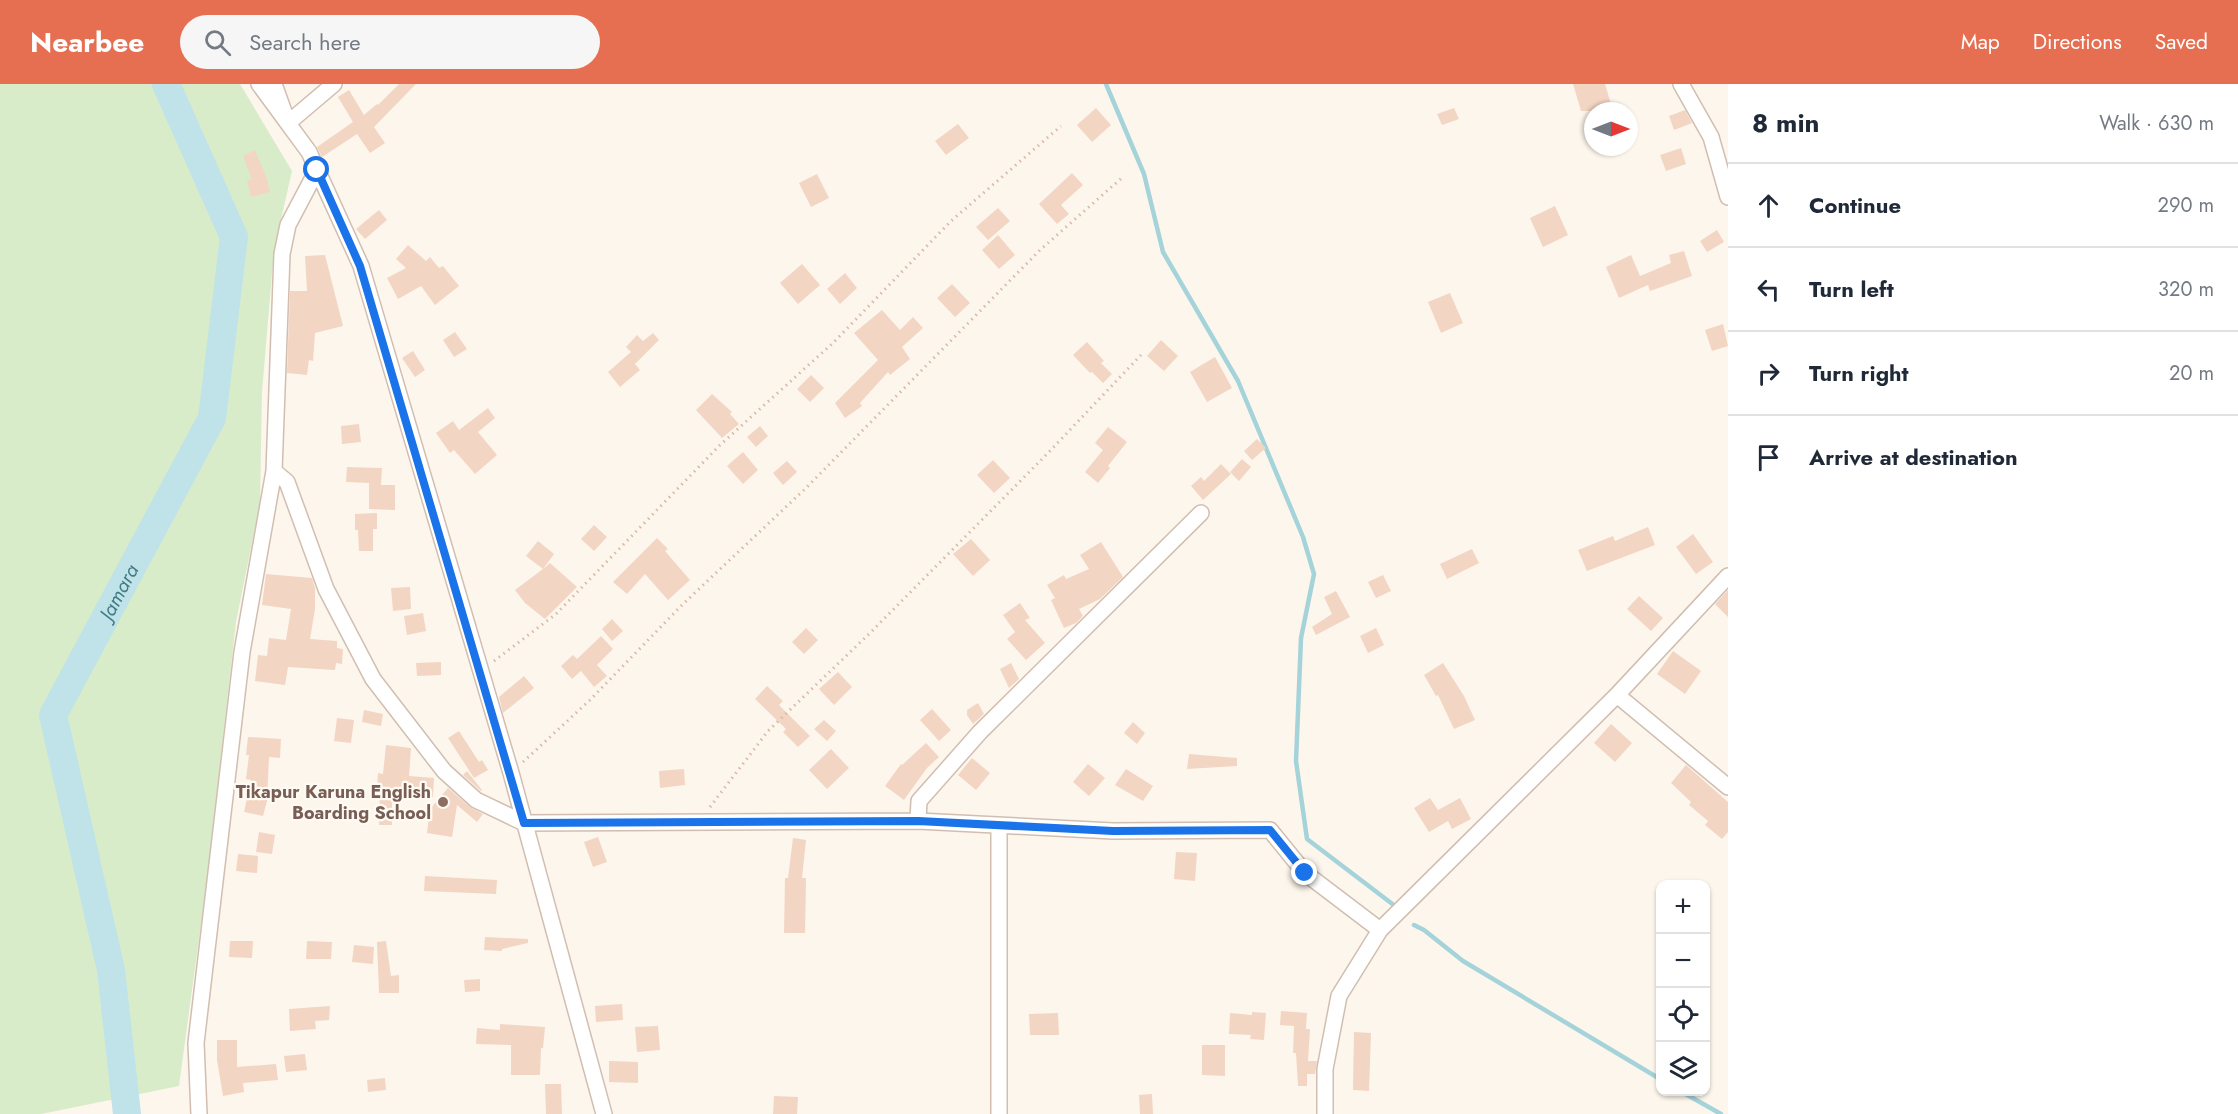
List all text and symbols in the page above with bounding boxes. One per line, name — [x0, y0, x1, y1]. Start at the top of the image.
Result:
search box — [180, 15, 600, 69]
text: Nearbee — [30, 22, 144, 63]
icon: search — [201, 26, 234, 59]
text: Search here — [249, 26, 361, 58]
text: Map — [1961, 27, 2000, 57]
text: Directions — [2033, 27, 2122, 57]
text: Saved — [2155, 27, 2208, 57]
north arrow — [1584, 102, 1638, 156]
text: 8 min — [1752, 104, 1820, 142]
text: Walk · 630 m — [2099, 109, 2214, 138]
route start — [303, 156, 329, 182]
icon: ahead — [1752, 189, 1785, 222]
text: Continue — [1809, 189, 1901, 221]
text: 290 m — [2158, 191, 2214, 220]
icon: left — [1752, 273, 1785, 306]
text: Turn left — [1809, 273, 1894, 305]
text: 320 m — [2158, 275, 2214, 304]
icon: right — [1752, 357, 1785, 390]
text: Turn right — [1809, 357, 1909, 389]
text: 20 m — [2169, 359, 2214, 388]
icon: arrive — [1752, 441, 1785, 474]
text: Arrive at destination — [1809, 441, 2018, 473]
water label: Jamara — [90, 559, 146, 629]
place label: Tikapur Karuna English Boarding School — [236, 779, 431, 826]
marker: Tikapur Karuna English Boarding School — [436, 795, 450, 809]
route end — [1291, 859, 1317, 885]
map controls — [1656, 880, 1710, 1096]
button: + — [1656, 880, 1710, 934]
button: − — [1656, 934, 1710, 988]
button: locate — [1656, 988, 1710, 1042]
button: layers — [1656, 1042, 1710, 1096]

